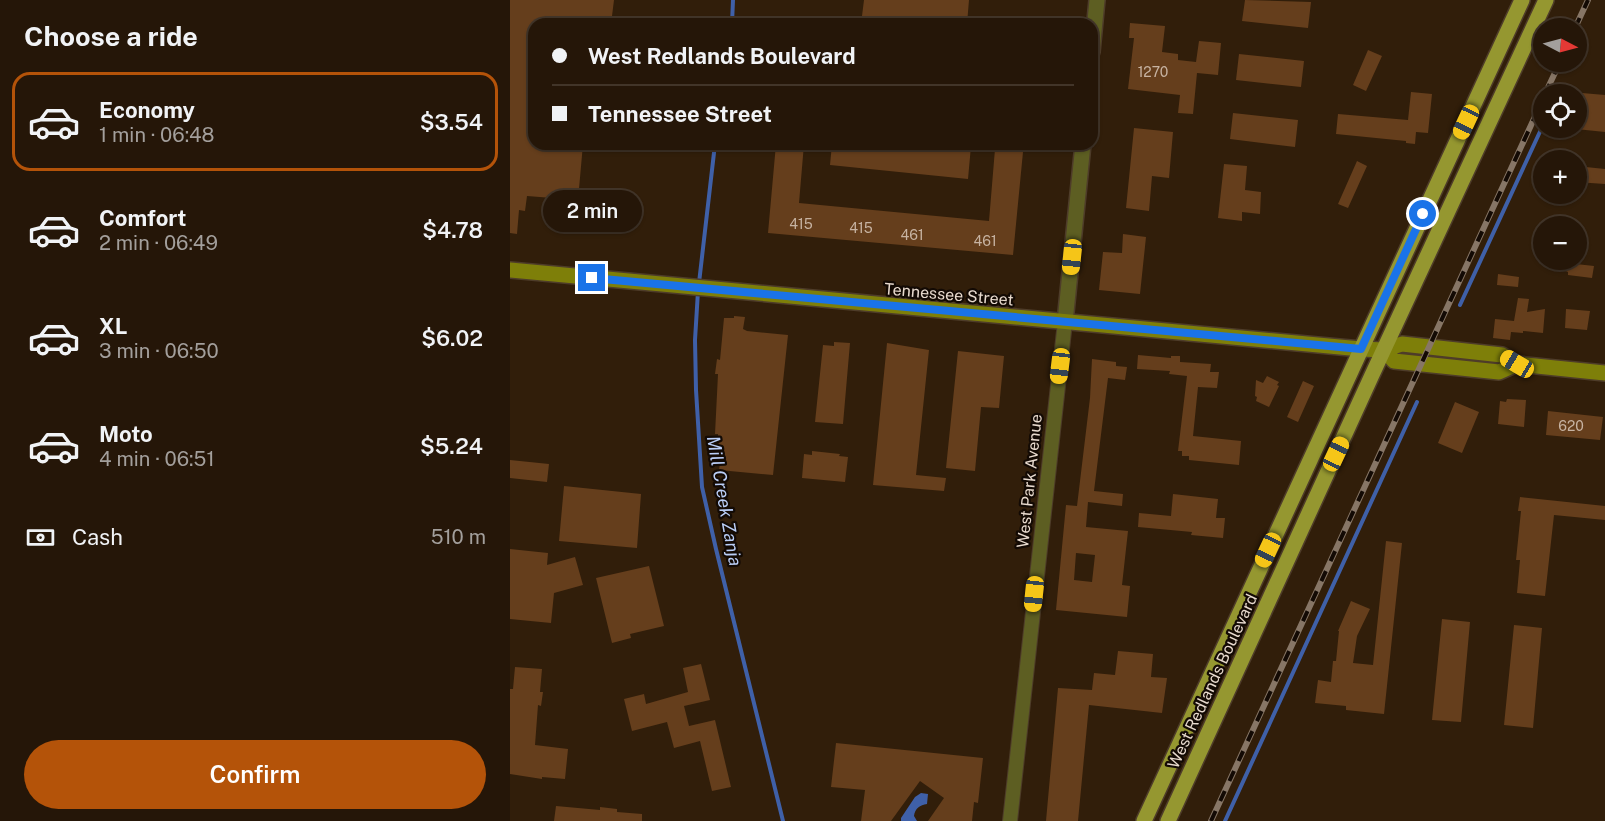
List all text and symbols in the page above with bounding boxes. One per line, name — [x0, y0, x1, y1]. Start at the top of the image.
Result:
north arrow — [1533, 18, 1587, 72]
map controls — [1533, 18, 1587, 270]
text: Choose a ride — [24, 20, 198, 52]
text: West Redlands Boulevard — [588, 43, 856, 69]
house number: 1270 — [1138, 64, 1168, 80]
button: locate — [1533, 84, 1587, 138]
icon: car — [27, 95, 81, 149]
text: Economy — [99, 97, 195, 123]
text: Tennessee Street — [588, 101, 772, 127]
car — [1450, 102, 1482, 142]
text: $3.54 — [420, 109, 483, 135]
text: 1 min · 06:48 — [99, 123, 215, 147]
button: + — [1533, 150, 1587, 204]
callout: 2 min — [542, 191, 642, 233]
text: 2 min — [567, 199, 618, 223]
route start — [1409, 200, 1436, 227]
icon: car — [27, 203, 81, 257]
text: Comfort — [99, 205, 186, 231]
house number: 415 — [789, 216, 813, 232]
button: − — [1533, 216, 1587, 270]
text: $4.78 — [422, 217, 483, 243]
house number: 415 — [849, 220, 873, 236]
house number: 461 — [900, 227, 924, 243]
text: 2 min · 06:49 — [99, 231, 218, 255]
house number: 461 — [973, 233, 997, 249]
car — [1061, 238, 1083, 276]
route end — [578, 264, 605, 291]
street label: Tennessee Street — [884, 279, 1014, 310]
icon: car — [27, 311, 81, 365]
text: XL — [99, 313, 127, 339]
text: $6.02 — [421, 325, 483, 351]
text: 3 min · 06:50 — [99, 339, 219, 363]
car — [1049, 347, 1071, 385]
car — [1497, 347, 1537, 381]
street label: West Park Avenue — [1013, 413, 1046, 549]
house number: 620 — [1558, 418, 1584, 434]
icon: car — [27, 419, 81, 473]
text: Moto — [99, 421, 153, 447]
text: $5.24 — [420, 433, 483, 459]
water label: Mill Creek Zanja — [703, 434, 746, 568]
car — [1320, 434, 1352, 474]
text: 4 min · 06:51 — [99, 447, 215, 471]
icon: cash — [24, 521, 57, 554]
text: Cash — [72, 524, 123, 550]
text: 510 m — [431, 525, 486, 549]
car — [1252, 530, 1284, 570]
car — [1023, 575, 1045, 613]
street label: West Redlands Boulevard — [1164, 591, 1261, 771]
button: Confirm — [24, 740, 486, 809]

